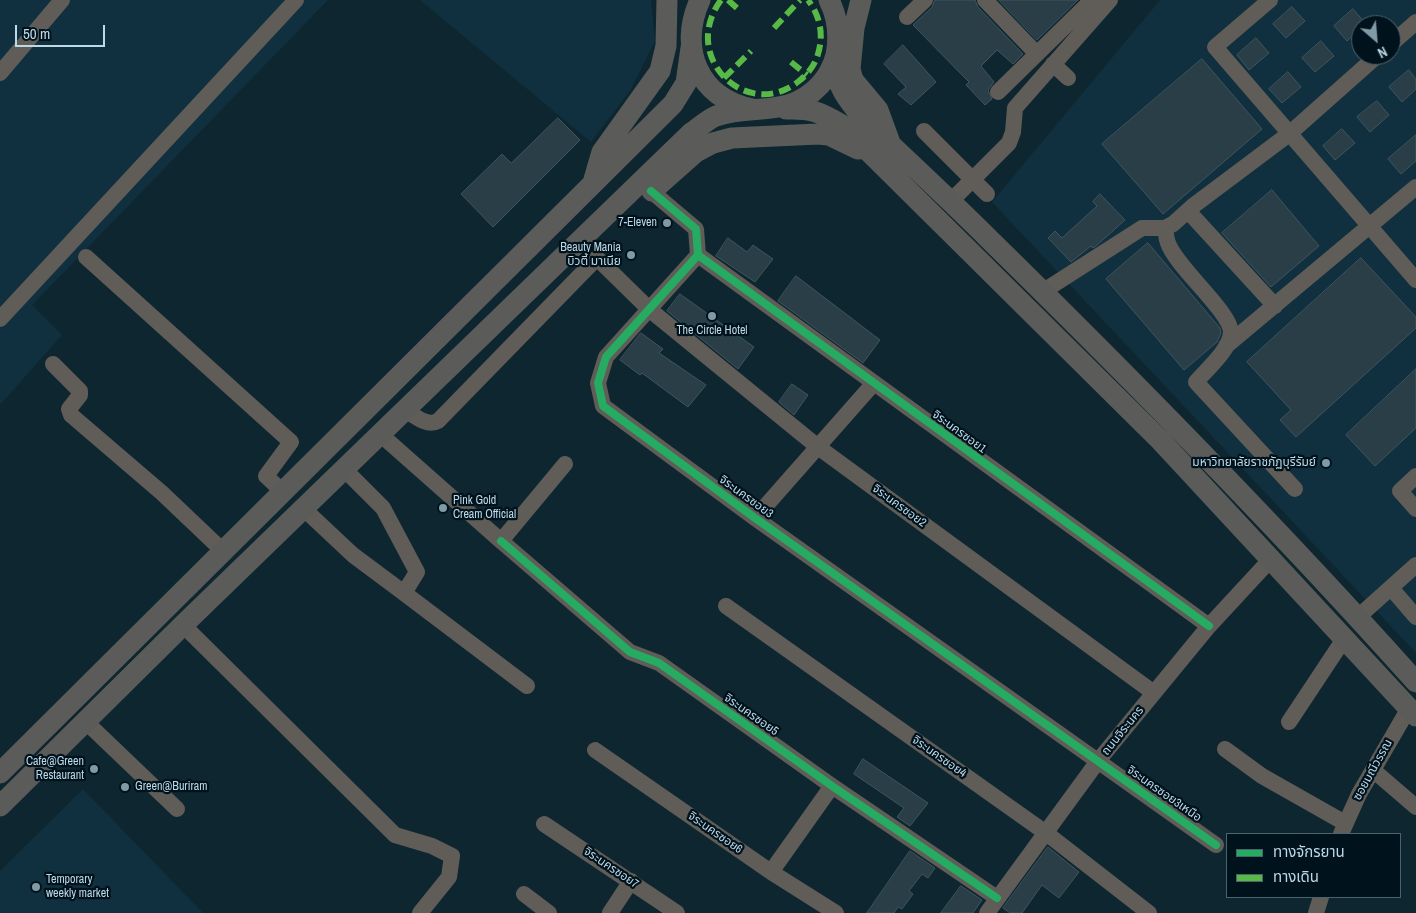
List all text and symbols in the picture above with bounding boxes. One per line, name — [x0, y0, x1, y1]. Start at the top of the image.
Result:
scale bar — [18, 15, 108, 47]
north arrow — [1351, 15, 1401, 65]
text: 50 m — [23, 23, 50, 44]
text: N — [1375, 43, 1390, 62]
place label: 7-Eleven — [618, 216, 657, 230]
marker: 7-Eleven — [661, 217, 673, 229]
place label: Beauty Mania บิวตี้ มาเนีย — [560, 241, 621, 269]
marker: Beauty Mania บิวตี้ มาเนีย — [625, 249, 637, 261]
marker: The Circle Hotel — [706, 310, 718, 322]
place label: The Circle Hotel — [676, 324, 748, 338]
street label: จิระนครซอย1 — [929, 408, 989, 456]
place label: มหาวิทยาลัยราชภัฏบุรีรัมย์ — [1192, 456, 1316, 470]
marker: มหาวิทยาลัยราชภัฏบุรีรัมย์ — [1320, 457, 1332, 469]
street label: จิระนครซอย3 — [716, 473, 776, 521]
street label: จิระนครซอย2 — [869, 482, 929, 530]
place label: Pink Gold Cream Official — [453, 494, 516, 522]
marker: Pink Gold Cream Official — [437, 502, 449, 514]
street label: จิระนครซอย5 — [721, 691, 781, 739]
street label: ถนนจิระนคร — [1099, 704, 1147, 758]
street label: จิระนครซอย4 — [909, 733, 969, 781]
street label: ซอยมณีวรรณ — [1350, 737, 1396, 803]
place label: Cafe@Green Restaurant — [26, 755, 84, 783]
marker: Cafe@Green Restaurant — [88, 763, 100, 775]
street label: จิระนครซอย3เหนือ — [1124, 763, 1204, 825]
place label: Green@Buriram — [135, 780, 207, 794]
marker: Green@Buriram — [119, 781, 131, 793]
street label: จิระนครซอย6 — [685, 809, 745, 857]
legend — [1226, 833, 1401, 898]
text: ทางจักรยาน — [1273, 841, 1345, 862]
street label: จิระนครซอย7 — [581, 844, 641, 892]
text: ทางเดิน — [1273, 866, 1319, 887]
place label: Temporary weekly market — [46, 873, 109, 901]
marker: Temporary weekly market — [30, 881, 42, 893]

